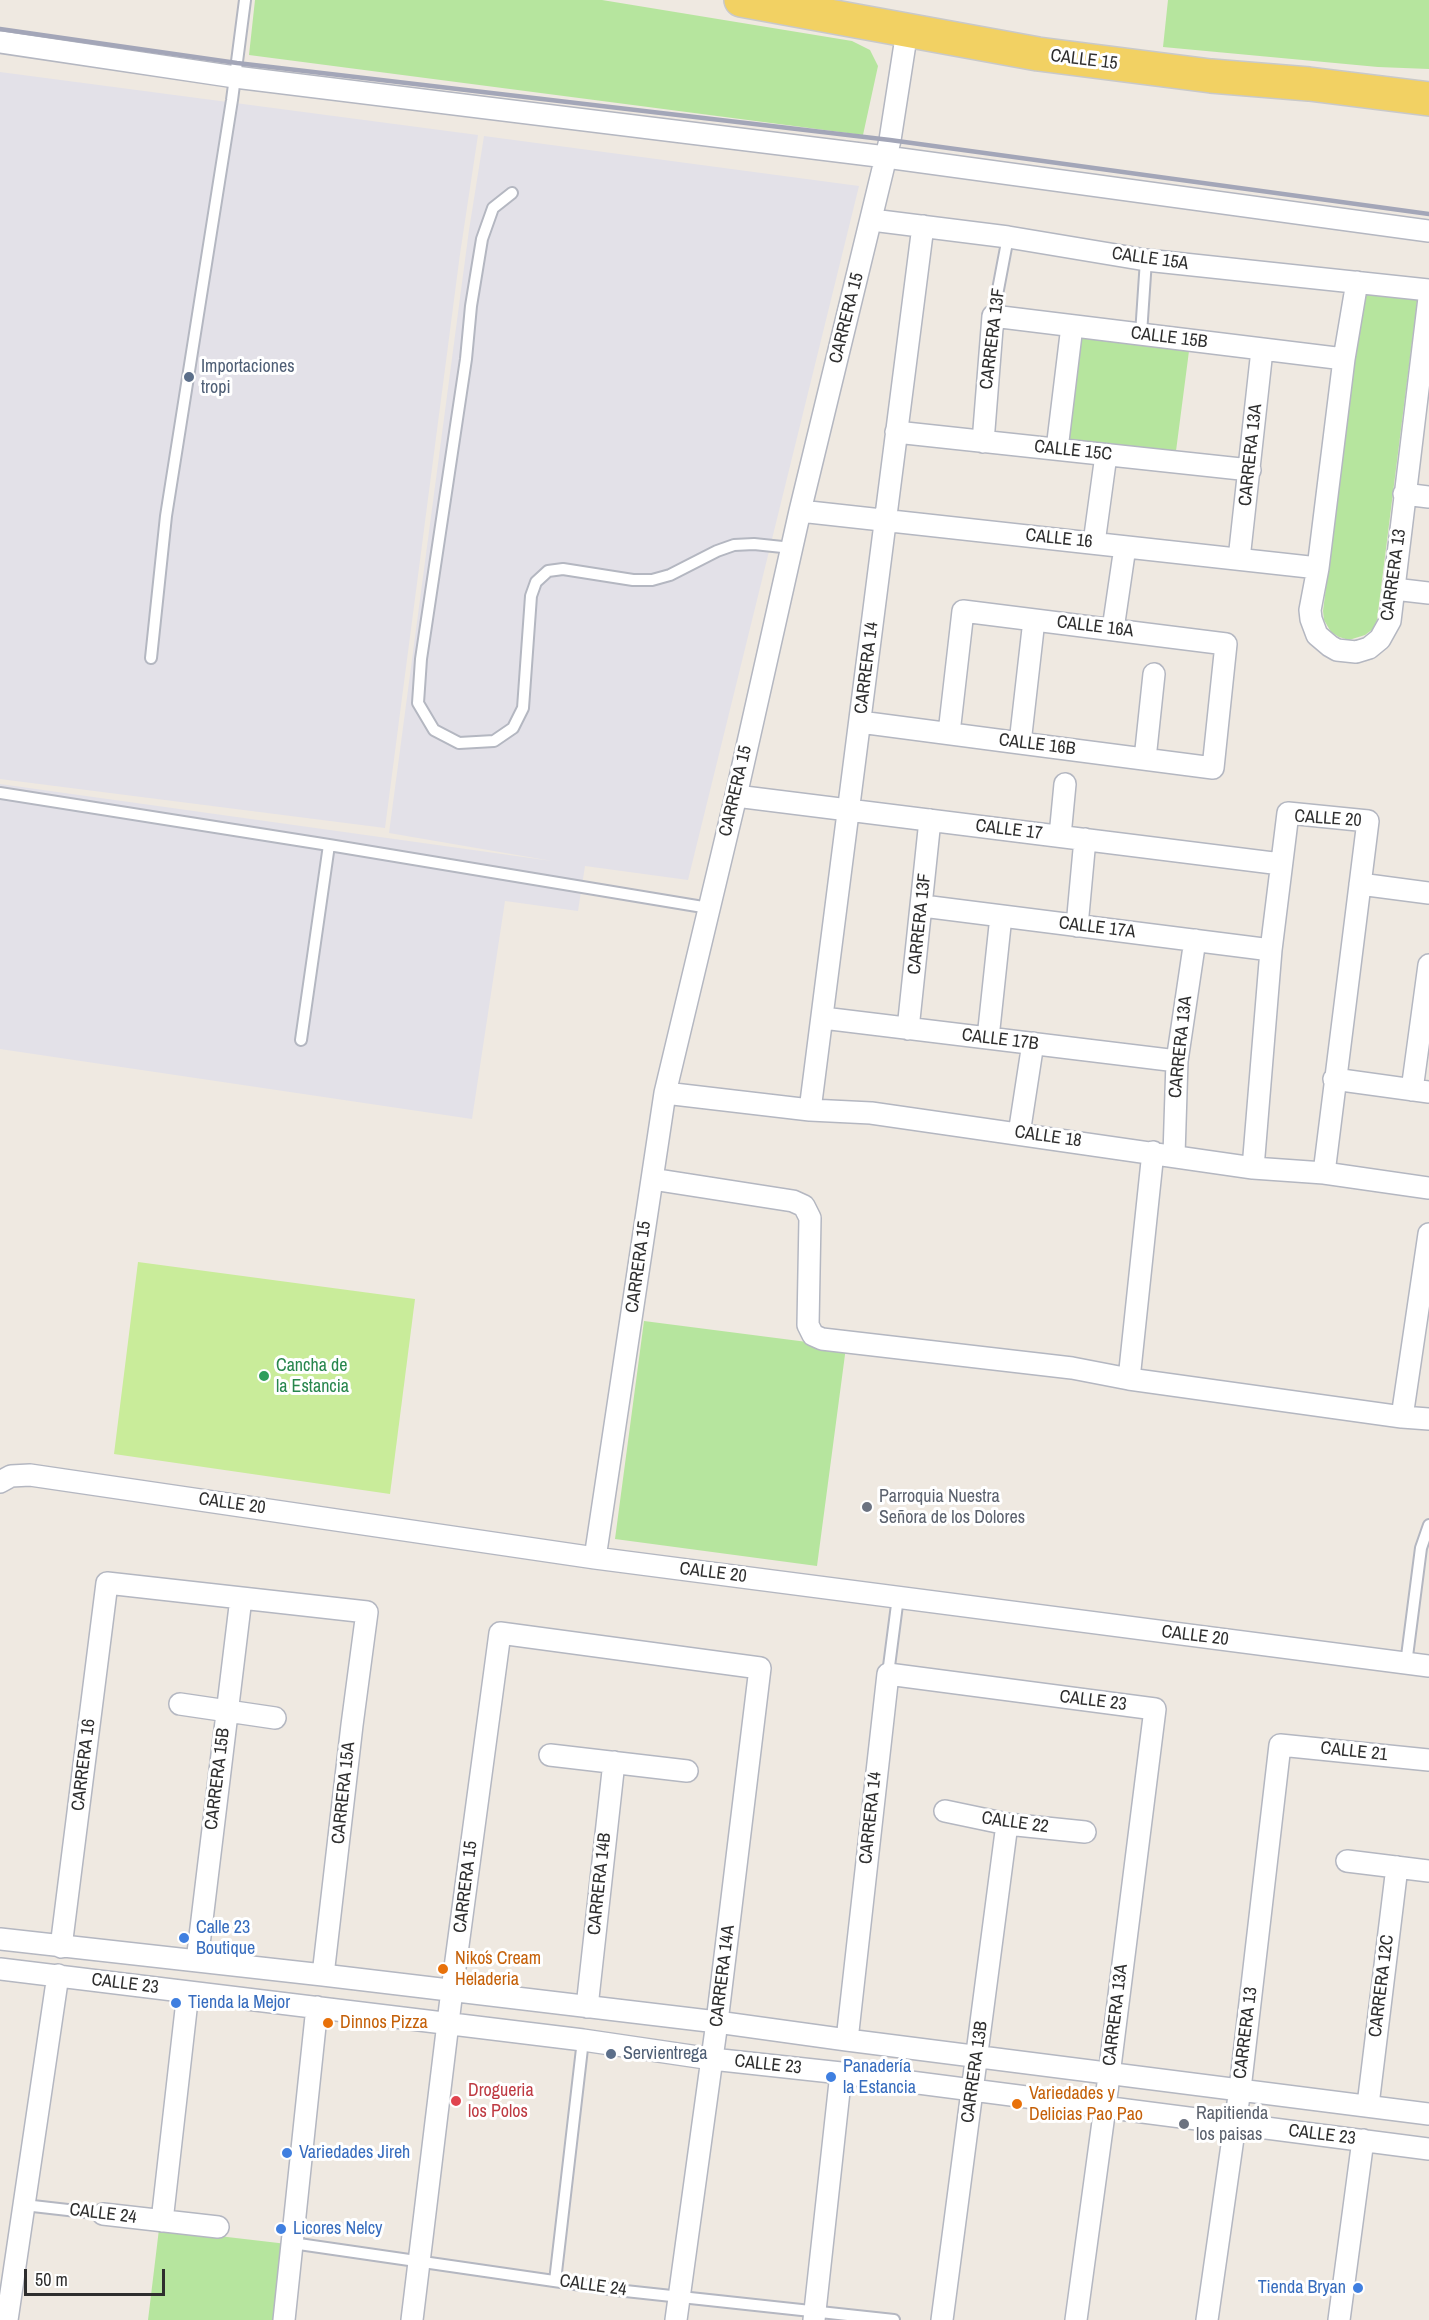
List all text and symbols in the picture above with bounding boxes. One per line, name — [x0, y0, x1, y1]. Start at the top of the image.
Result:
street label: CALLE 15 — [1049, 45, 1119, 75]
street label: CALLE 15A — [1110, 243, 1190, 275]
street label: CARRERA 15 — [825, 270, 869, 366]
street label: CARRERA 13F — [976, 287, 1010, 391]
street label: CALLE 15B — [1129, 323, 1209, 353]
place label: Importaciones tropi — [201, 356, 295, 398]
marker: Importaciones tropi — [182, 370, 196, 384]
street label: CARRERA 13A — [1235, 403, 1267, 507]
street label: CALLE 15C — [1033, 436, 1113, 466]
street label: CALLE 16 — [1024, 525, 1094, 553]
street label: CARRERA 13 — [1377, 528, 1411, 622]
street label: CALLE 16A — [1055, 612, 1135, 642]
street label: CARRERA 14 — [851, 621, 883, 715]
street label: CALLE 16B — [997, 730, 1077, 760]
street label: CARRERA 15 — [715, 743, 757, 839]
street label: CALLE 20 — [1294, 806, 1362, 832]
street label: CALLE 17 — [974, 815, 1044, 845]
street label: CARRERA 13F — [904, 872, 936, 976]
street label: CALLE 17A — [1057, 913, 1137, 943]
street label: CARRERA 13A — [1165, 995, 1197, 1099]
street label: CALLE 17B — [960, 1025, 1040, 1055]
street label: CALLE 18 — [1013, 1122, 1083, 1152]
street label: CARRERA 15 — [622, 1220, 656, 1314]
place label: Cancha de la Estancia — [276, 1355, 349, 1398]
marker: Cancha de la Estancia — [257, 1369, 271, 1383]
place label: Parroquia Nuestra Señora de los Dolores — [879, 1486, 1025, 1528]
street label: CALLE 20 — [197, 1489, 267, 1519]
marker: Parroquia Nuestra Señora de los Dolores — [860, 1500, 874, 1514]
street label: CALLE 20 — [678, 1558, 748, 1588]
street label: CALLE 20 — [1160, 1621, 1230, 1651]
street label: CALLE 23 — [1058, 1686, 1128, 1716]
street label: CARRERA 16 — [68, 1718, 100, 1812]
street label: CARRERA 15B — [201, 1727, 235, 1831]
street label: CALLE 21 — [1319, 1738, 1389, 1766]
street label: CARRERA 15A — [328, 1741, 360, 1845]
street label: CARRERA 14 — [855, 1771, 887, 1865]
street label: CALLE 22 — [980, 1808, 1050, 1838]
street label: CARRERA 14B — [584, 1832, 616, 1936]
street label: CARRERA 15 — [450, 1840, 482, 1934]
place label: Calle 23 Boutique — [196, 1917, 255, 1960]
street label: CARRERA 14A — [706, 1924, 740, 2028]
marker: Calle 23 Boutique — [177, 1931, 191, 1945]
street label: CARRERA 12C — [1365, 1933, 1399, 2039]
place label: Niko´s Cream Heladeria — [455, 1948, 541, 1990]
marker: Niko´s Cream Heladeria — [436, 1962, 450, 1976]
street label: CARRERA 13A — [1099, 1963, 1133, 2067]
street label: CALLE 23 — [90, 1969, 160, 1999]
street label: CARRERA 13 — [1230, 1986, 1262, 2080]
place label: Tienda la Mejor — [188, 1992, 290, 2014]
marker: Tienda la Mejor — [169, 1996, 183, 2010]
place label: Dinnos Pizza — [340, 2012, 428, 2034]
marker: Dinnos Pizza — [321, 2016, 335, 2030]
street label: CARRERA 13B — [957, 2020, 993, 2124]
place label: Servientrega — [623, 2043, 708, 2065]
marker: Servientrega — [604, 2047, 618, 2061]
street label: CALLE 23 — [733, 2051, 803, 2079]
place label: Panadería la Estancia — [843, 2056, 916, 2098]
marker: Panadería la Estancia — [824, 2070, 838, 2084]
place label: Drogueria los Polos — [468, 2080, 534, 2122]
place label: Variedades y Delicias Pao Pao — [1029, 2083, 1143, 2126]
marker: Drogueria los Polos — [449, 2094, 463, 2108]
marker: Variedades y Delicias Pao Pao — [1010, 2097, 1024, 2111]
place label: Rapitienda los paisas — [1196, 2103, 1268, 2146]
marker: Rapitienda los paisas — [1177, 2117, 1191, 2131]
street label: CALLE 23 — [1287, 2120, 1357, 2150]
place label: Variedades Jireh — [299, 2142, 410, 2164]
marker: Variedades Jireh — [280, 2146, 294, 2160]
street label: CALLE 24 — [68, 2199, 138, 2229]
place label: Licores Nelcy — [293, 2218, 382, 2240]
marker: Licores Nelcy — [274, 2222, 288, 2236]
scale bar — [27, 2257, 168, 2295]
text: 50 m — [35, 2267, 68, 2292]
street label: CALLE 24 — [558, 2271, 628, 2301]
place label: Tienda Bryan — [1258, 2277, 1346, 2299]
marker: Tienda Bryan — [1351, 2281, 1365, 2295]

